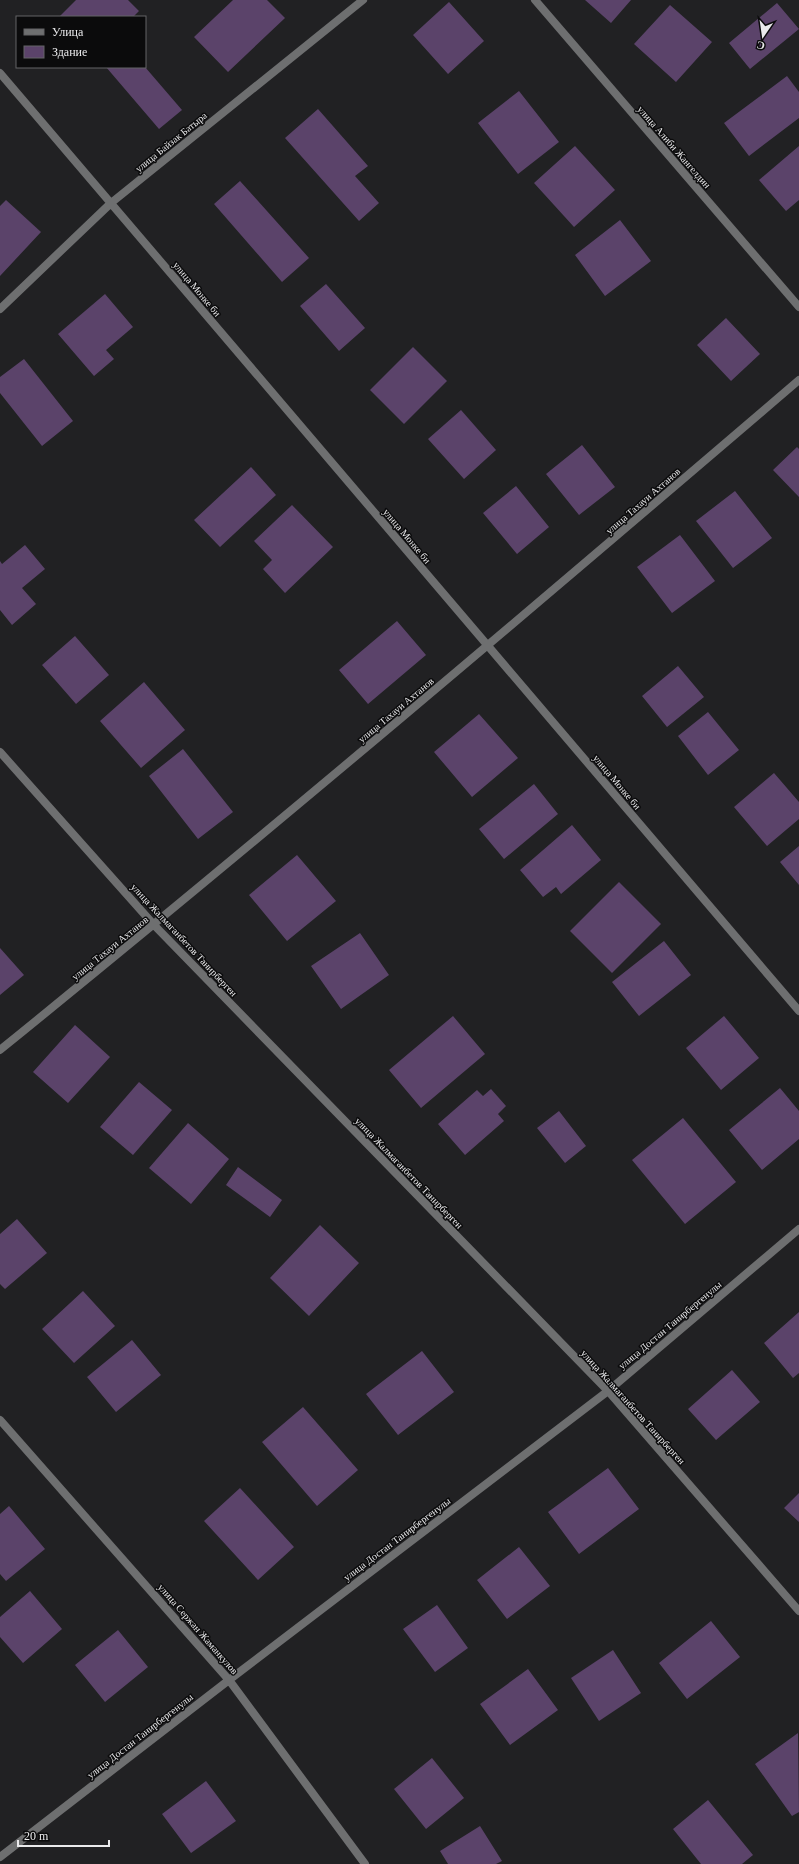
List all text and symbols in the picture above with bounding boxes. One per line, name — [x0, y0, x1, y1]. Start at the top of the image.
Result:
legend — [16, 16, 146, 68]
north arrow — [743, 16, 783, 56]
text: Улица — [52, 25, 84, 39]
text: С — [755, 39, 766, 52]
text: Здание — [52, 45, 87, 59]
street label: улица Алиби Жангелдин — [635, 104, 713, 191]
street label: улица Байзак Батыра — [133, 109, 209, 174]
street label: улица Монке би — [171, 259, 224, 319]
street label: улица Тахауи Ахтанов — [603, 465, 683, 536]
street label: улица Монке би — [381, 506, 434, 566]
street label: улица Тахауи Ахтанов — [356, 675, 436, 745]
street label: улица Монке би — [591, 752, 644, 812]
street label: улица Жалмаганбетов Танирберген — [129, 881, 240, 999]
street label: улица Тахауи Ахтанов — [70, 914, 151, 982]
street label: улица Жалмаганбетов Танирберген — [353, 1115, 466, 1231]
street label: улица Достан Танирбергенулы — [616, 1279, 724, 1371]
street label: улица Жалмаганбетов Танирберген — [579, 1348, 688, 1467]
street label: улица Достан Танирбергенулы — [341, 1495, 453, 1583]
street label: улица Сержан Жаманкулов — [156, 1582, 240, 1677]
street label: улица Достан Танирбергенулы — [85, 1691, 195, 1781]
scale bar — [18, 1822, 109, 1848]
text: 20 m — [24, 1829, 49, 1843]

